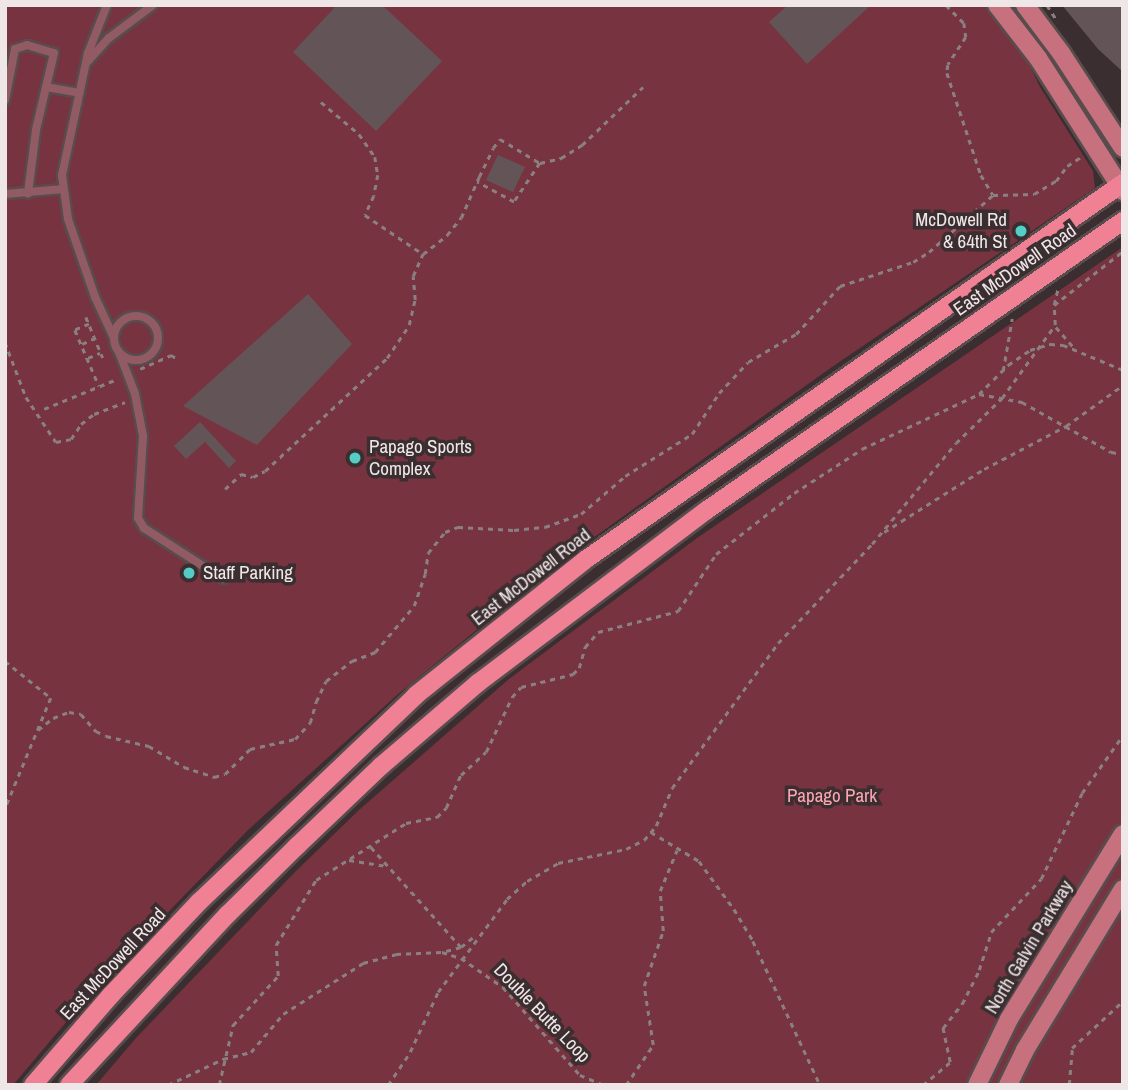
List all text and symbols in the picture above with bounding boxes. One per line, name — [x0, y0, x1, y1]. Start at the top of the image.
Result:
place label: McDowell Rd & 64th St — [915, 209, 1007, 253]
street label: East McDowell Road — [949, 219, 1081, 321]
marker: McDowell Rd & 64th St — [1013, 223, 1029, 239]
place label: Papago Sports Complex — [369, 436, 472, 480]
marker: Papago Sports Complex — [347, 450, 363, 466]
street label: East McDowell Road — [467, 524, 595, 630]
place label: Staff Parking — [203, 562, 293, 584]
marker: Staff Parking — [181, 565, 197, 581]
park label: Papago Park — [787, 785, 877, 807]
street label: North Galvin Parkway — [980, 876, 1078, 1018]
street label: East McDowell Road — [55, 903, 171, 1025]
street label: Double Butte Loop — [489, 959, 595, 1067]

